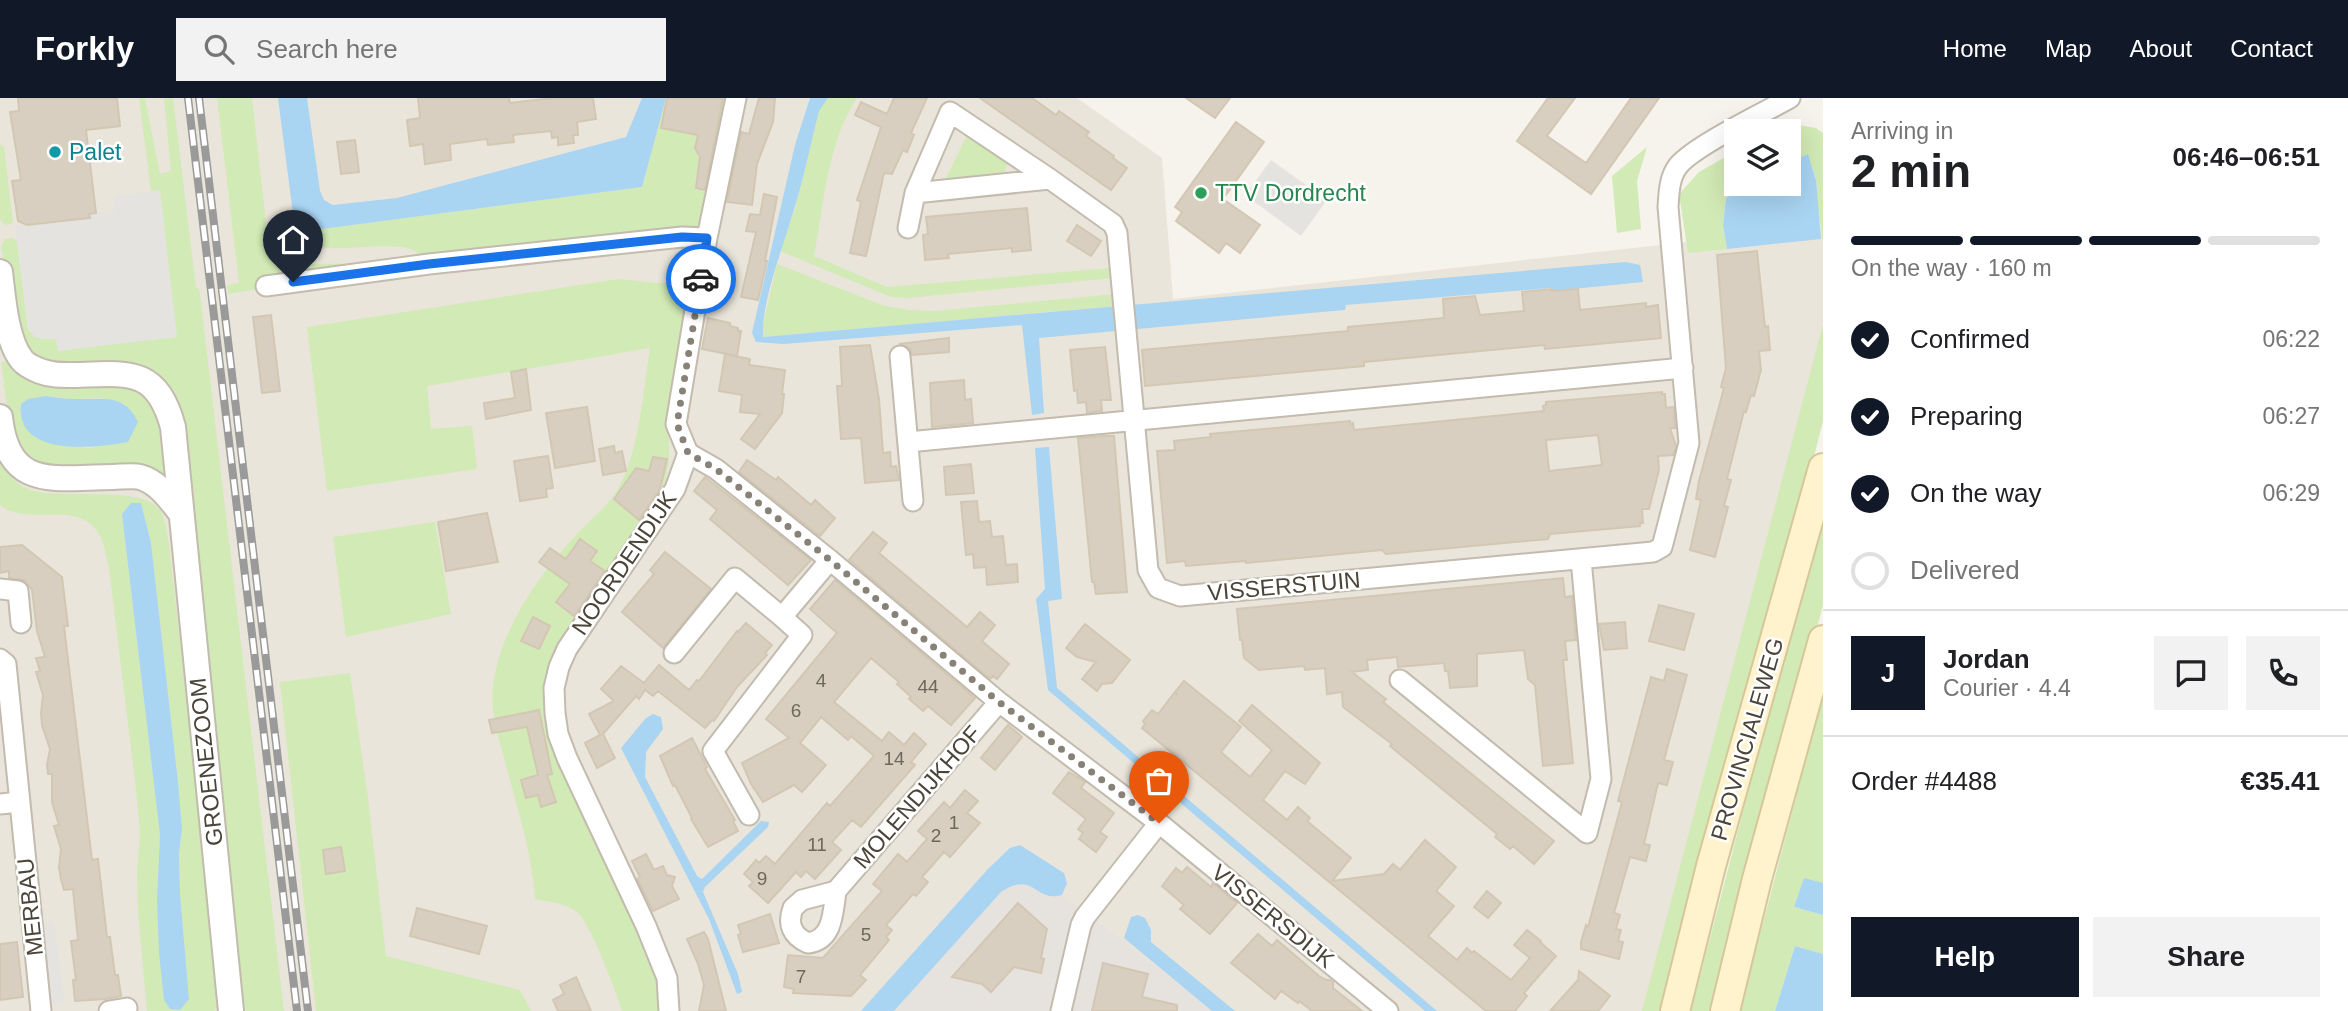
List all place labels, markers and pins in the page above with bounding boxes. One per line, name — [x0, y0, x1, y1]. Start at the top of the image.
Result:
place label: Palet — [69, 139, 122, 165]
marker: Palet — [47, 144, 63, 160]
place label: TTV Dordrecht — [1215, 180, 1366, 206]
marker: TTV Dordrecht — [1193, 185, 1209, 201]
pin — [263, 210, 323, 282]
pin — [1129, 751, 1189, 823]

